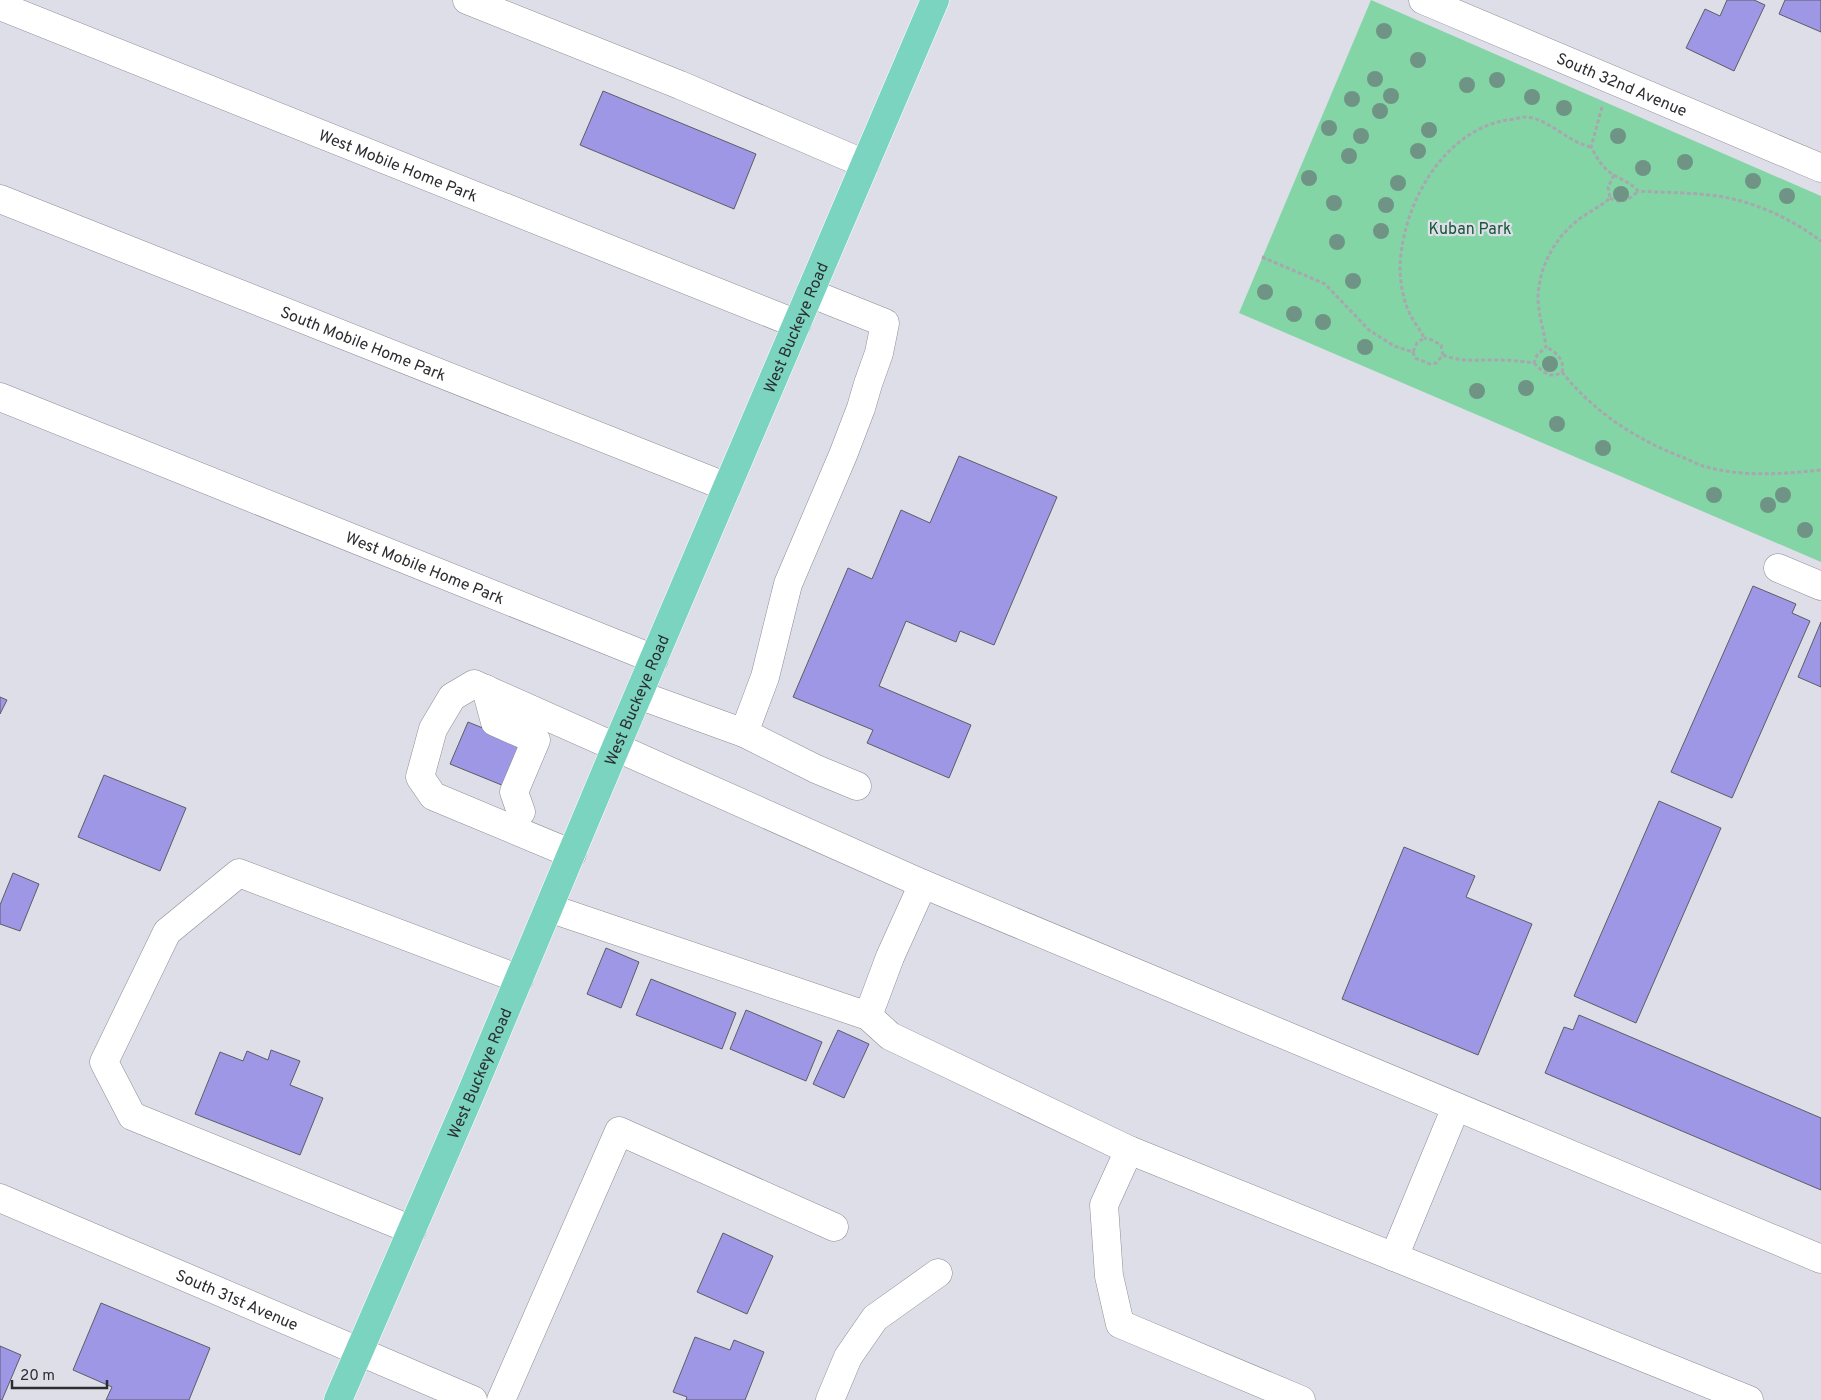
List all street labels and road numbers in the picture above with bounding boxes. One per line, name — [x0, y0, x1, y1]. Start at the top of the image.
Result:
street label: South 32nd Avenue — [1553, 49, 1690, 122]
street label: West Mobile Home Park — [315, 126, 480, 208]
street label: West Buckeye Road — [760, 260, 834, 397]
street label: South Mobile Home Park — [277, 303, 449, 387]
street label: West Mobile Home Park — [342, 528, 507, 610]
street label: West Buckeye Road — [601, 632, 675, 769]
street label: West Buckeye Road — [444, 1005, 517, 1143]
street label: South 31st Avenue — [172, 1266, 301, 1336]

